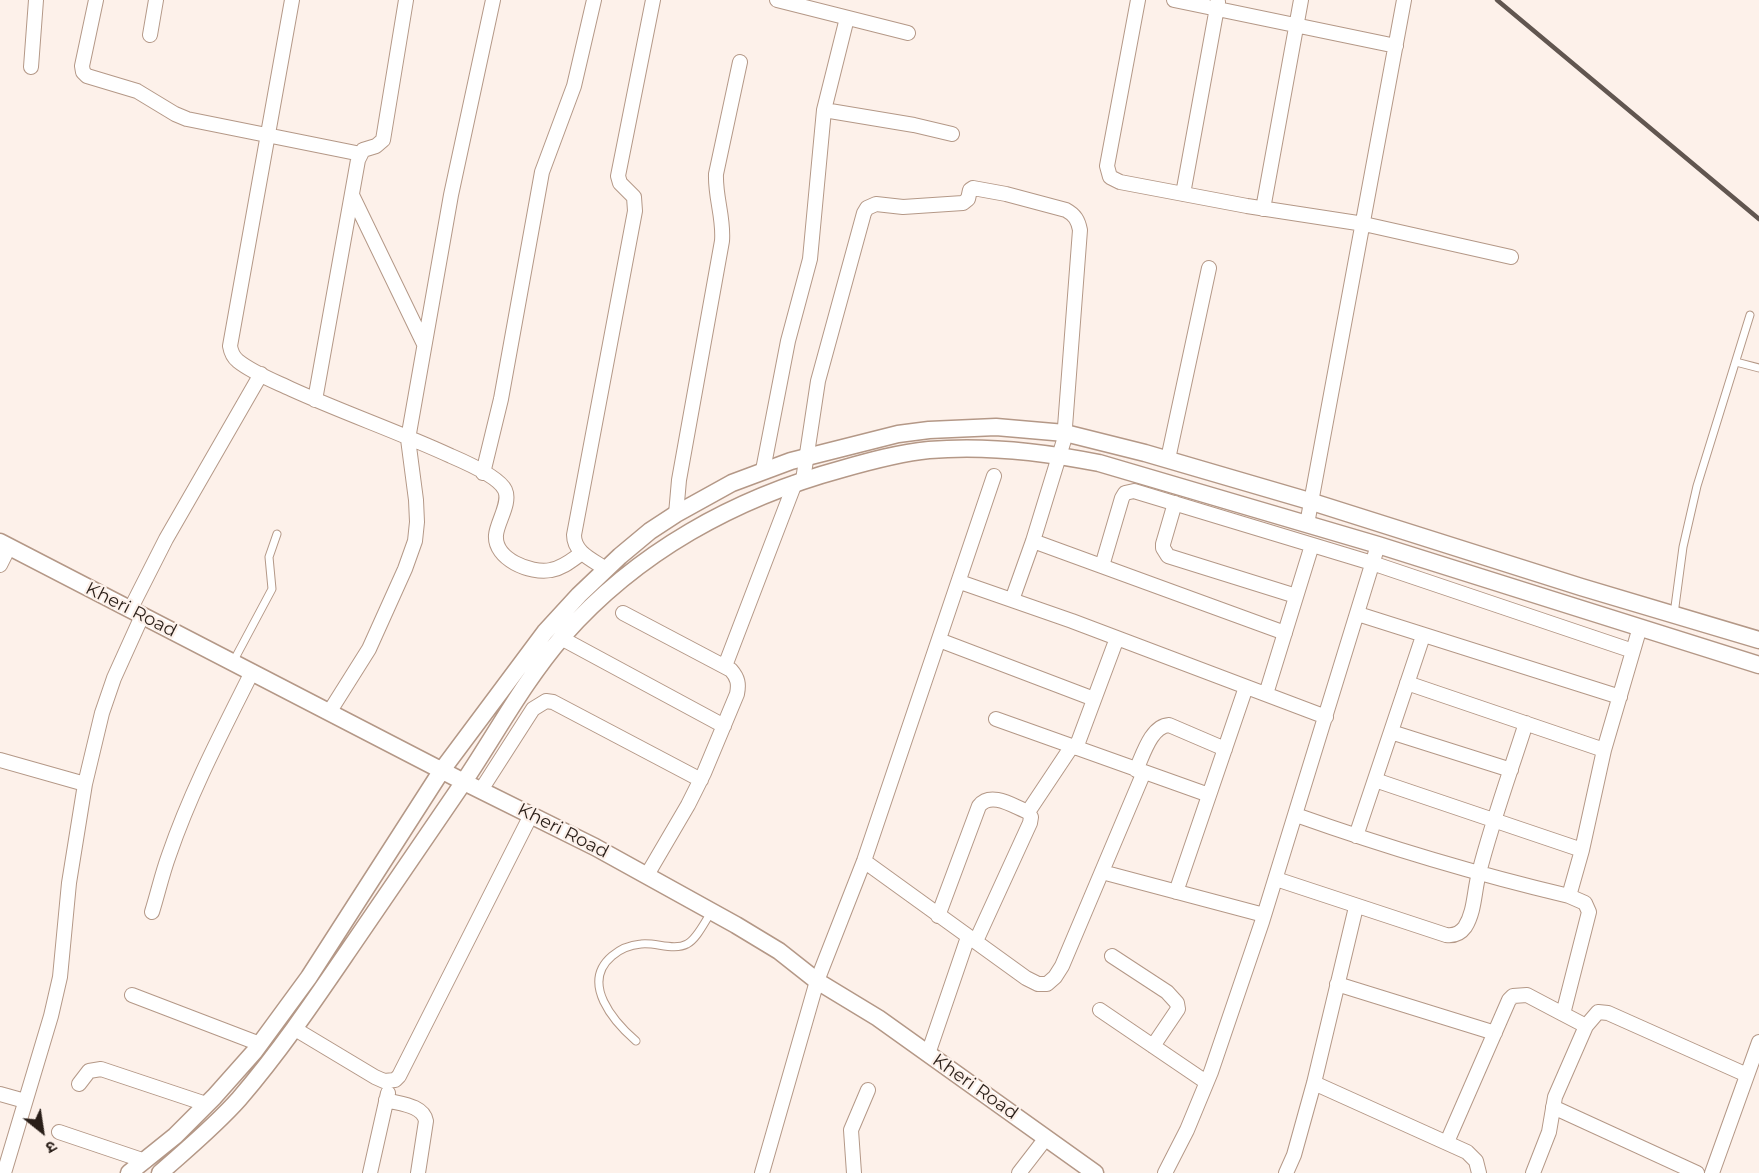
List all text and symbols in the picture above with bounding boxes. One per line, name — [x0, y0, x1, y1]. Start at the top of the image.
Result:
street label: Kheri Road — [82, 578, 180, 642]
street label: Kheri Road — [514, 799, 612, 863]
street label: Kheri Road — [928, 1050, 1022, 1124]
north arrow — [12, 1101, 72, 1161]
text: उ — [42, 1136, 60, 1158]

